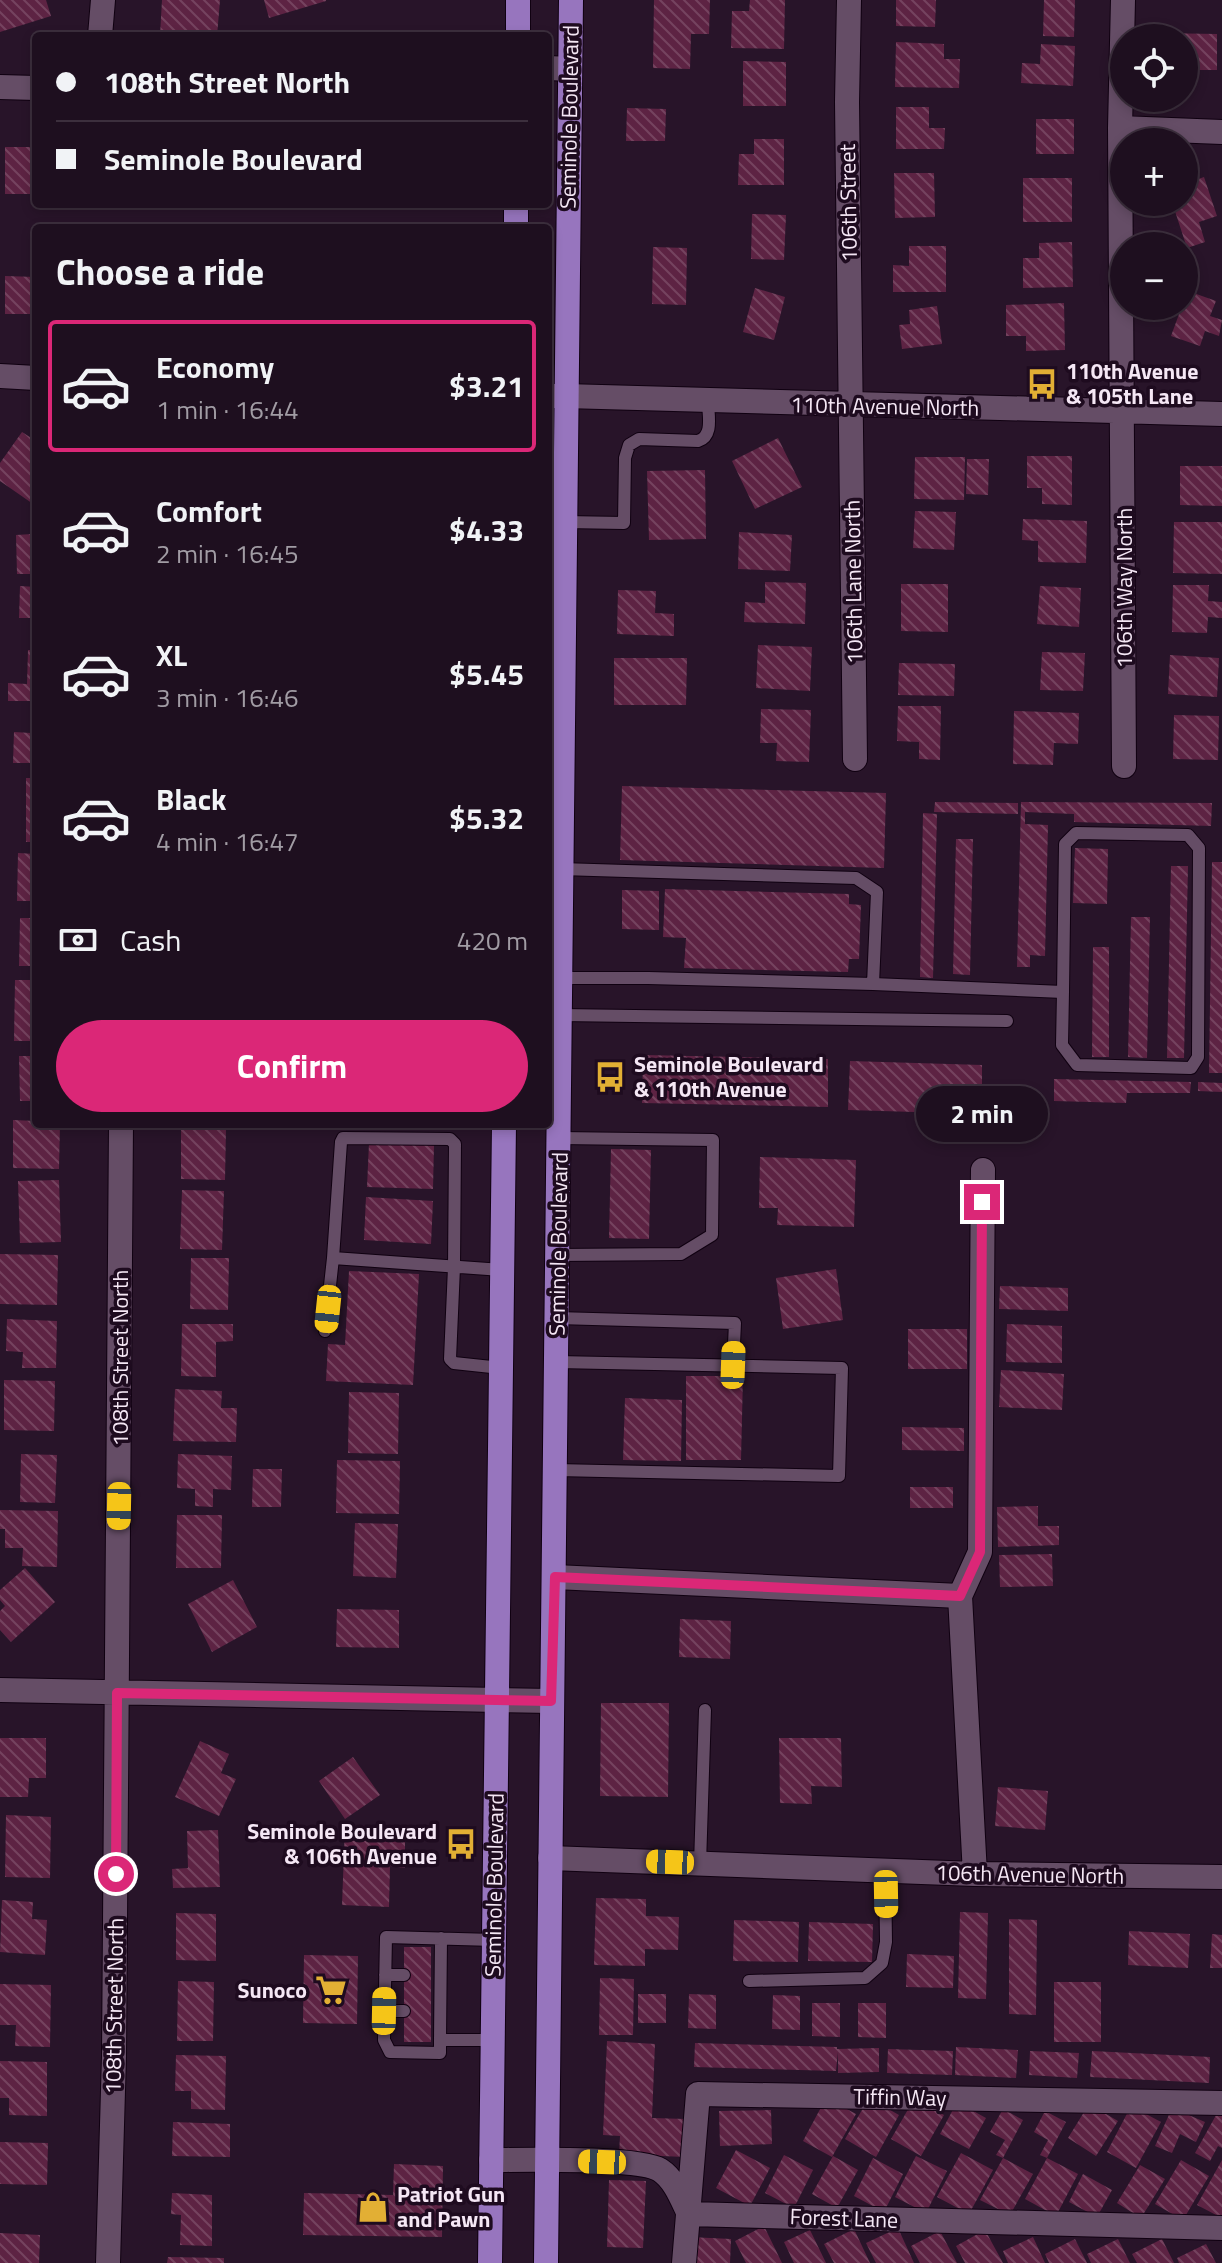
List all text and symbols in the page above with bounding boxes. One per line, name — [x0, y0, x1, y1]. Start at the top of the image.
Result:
map controls — [1110, 24, 1198, 320]
button: locate — [1110, 24, 1198, 112]
street label: Seminole Boulevard — [550, 25, 588, 209]
text: 108th Street North — [104, 59, 350, 105]
button: + — [1110, 128, 1198, 216]
text: Seminole Boulevard — [104, 136, 363, 182]
street label: 106th Street — [830, 143, 866, 262]
button: − — [1110, 232, 1198, 320]
text: Choose a ride — [56, 244, 264, 299]
text: Economy — [156, 344, 274, 390]
icon: car — [60, 350, 132, 422]
place label: 110th Avenue & 105th Lane — [1066, 354, 1199, 413]
text: $3.21 — [449, 363, 524, 409]
bus stop icon: 110th Avenue & 105th Lane — [1025, 367, 1059, 401]
street label: 110th Avenue North — [790, 387, 980, 425]
text: 1 min · 16:44 — [156, 390, 299, 429]
text: Comfort — [156, 488, 262, 534]
icon: car — [60, 494, 132, 566]
street label: 106th Lane North — [835, 500, 871, 664]
text: $4.33 — [449, 507, 524, 553]
street label: 106th Way North — [1107, 508, 1141, 668]
text: 2 min · 16:45 — [156, 534, 299, 573]
text: XL — [156, 632, 187, 678]
icon: car — [60, 638, 132, 710]
text: $5.45 — [449, 651, 524, 697]
text: 3 min · 16:46 — [156, 678, 299, 717]
text: Black — [156, 776, 227, 822]
icon: car — [60, 782, 132, 854]
text: $5.32 — [449, 795, 524, 841]
text: 4 min · 16:47 — [156, 822, 299, 861]
text: Cash — [120, 917, 181, 963]
icon: cash — [56, 918, 100, 962]
text: 420 m — [457, 921, 528, 960]
button: Confirm — [56, 1020, 528, 1112]
place label: Seminole Boulevard & 110th Avenue — [634, 1047, 824, 1106]
bus stop icon: Seminole Boulevard & 110th Avenue — [593, 1060, 627, 1094]
callout: 2 min — [916, 1086, 1048, 1142]
text: 2 min — [950, 1094, 1014, 1133]
street label: Seminole Boulevard — [539, 1152, 577, 1336]
route end — [964, 1184, 1000, 1220]
street label: 108th Street North — [103, 1270, 137, 1446]
car — [314, 1284, 342, 1334]
car — [720, 1341, 746, 1389]
car — [107, 1482, 131, 1530]
street label: Seminole Boulevard — [475, 1793, 513, 1977]
place label: Seminole Boulevard & 106th Avenue — [247, 1814, 437, 1873]
bus stop icon: Seminole Boulevard & 106th Avenue — [444, 1827, 478, 1861]
car — [646, 1849, 694, 1875]
street label: 106th Avenue North — [935, 1855, 1125, 1893]
route start — [98, 1856, 134, 1892]
car — [874, 1870, 898, 1918]
street label: 108th Street North — [95, 1918, 133, 2094]
place label: Sunoco — [238, 1973, 307, 2007]
supermarket icon: Sunoco — [314, 1973, 348, 2007]
car — [372, 1987, 396, 2035]
street label: Tiffin Way — [853, 2079, 947, 2115]
car — [578, 2149, 626, 2175]
place label: Patriot Gun and Pawn — [397, 2177, 505, 2236]
shop icon: Patriot Gun and Pawn — [356, 2190, 390, 2224]
street label: Forest Lane — [789, 2199, 899, 2237]

